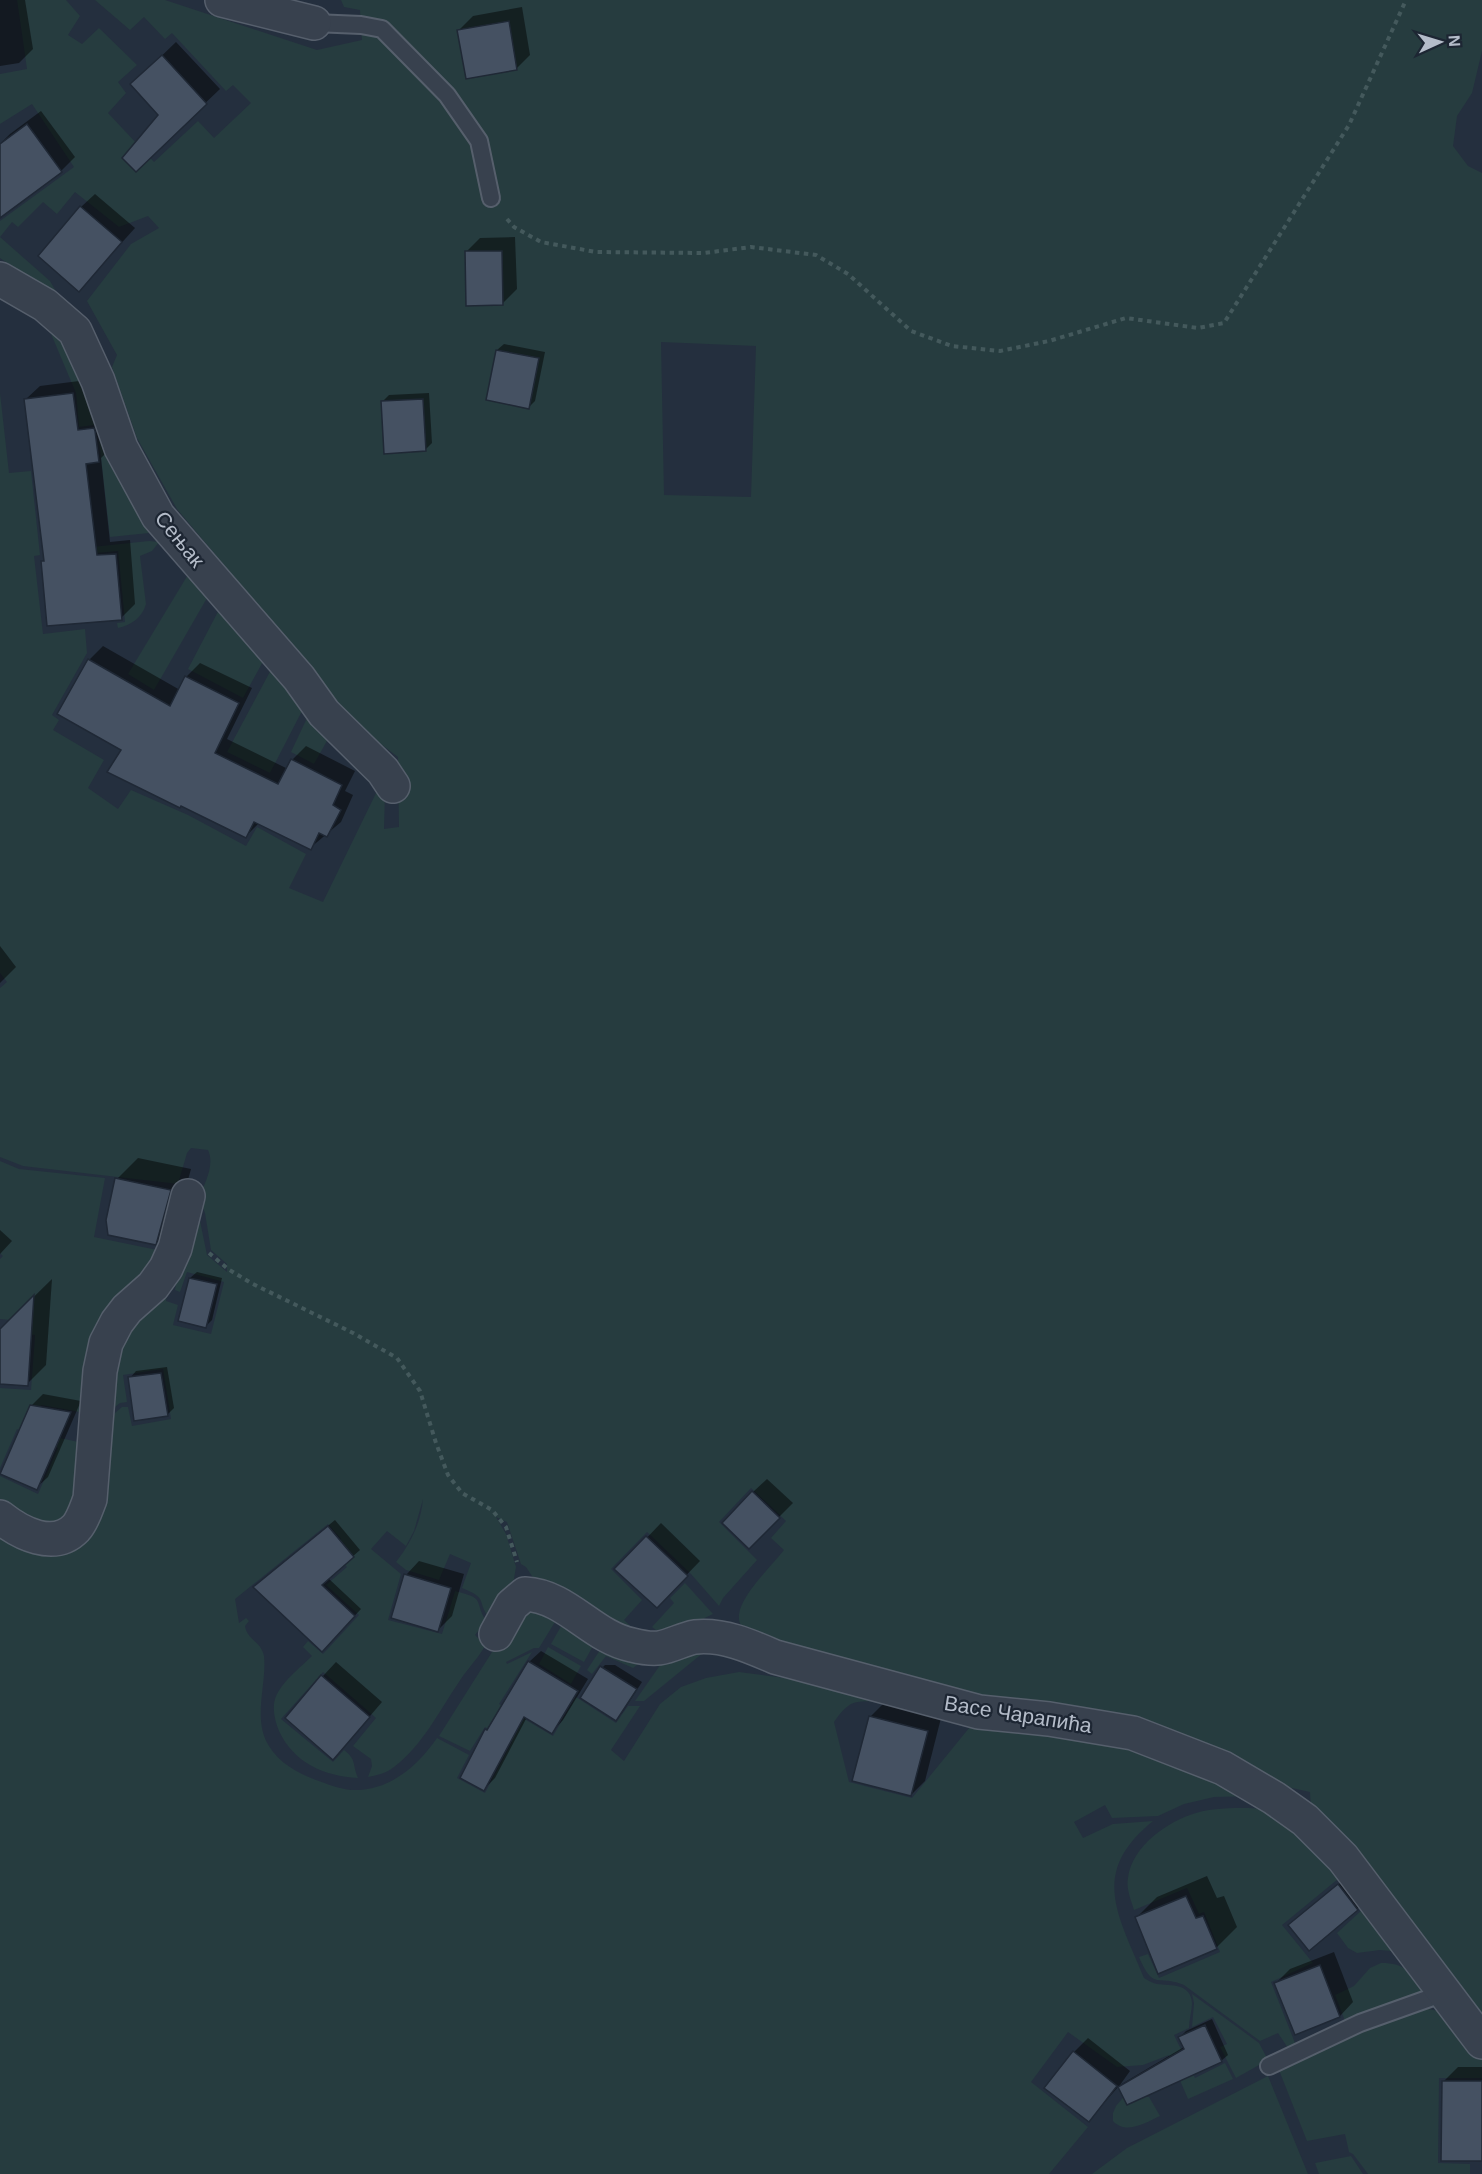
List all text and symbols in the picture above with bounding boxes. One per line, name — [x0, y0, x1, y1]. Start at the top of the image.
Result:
north arrow — [1410, 12, 1470, 72]
text: N — [1446, 35, 1463, 47]
street label: Сењак — [151, 507, 210, 572]
street label: Васе Чарапића — [943, 1691, 1094, 1737]

